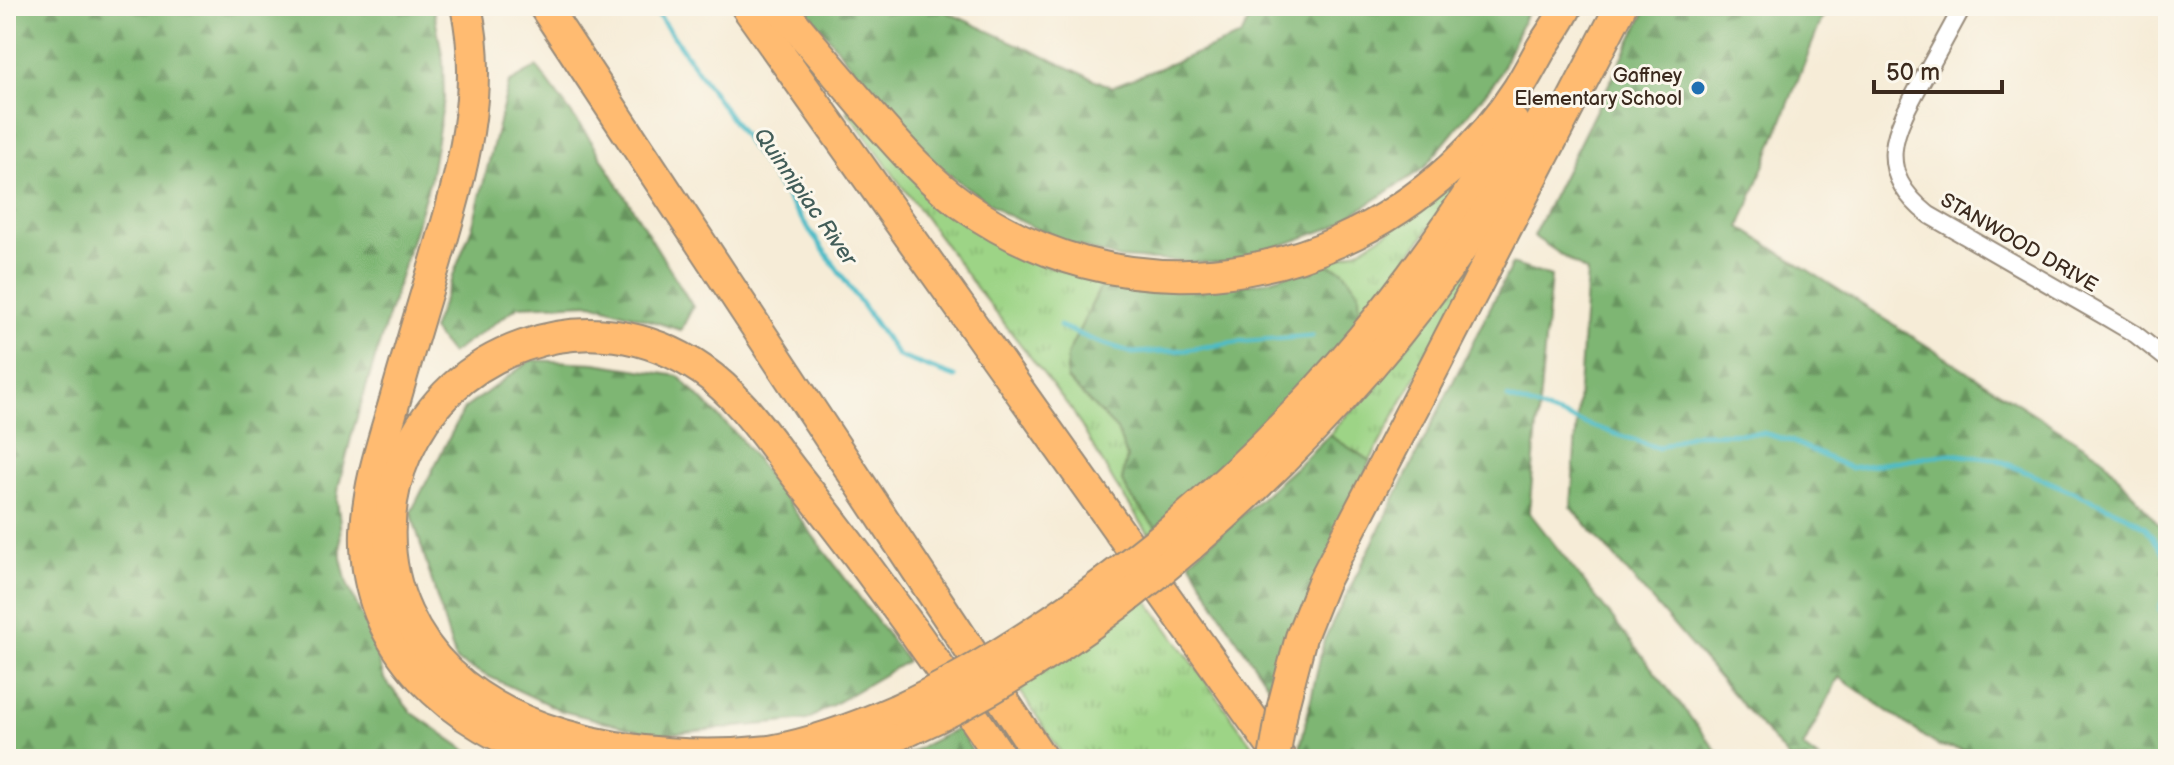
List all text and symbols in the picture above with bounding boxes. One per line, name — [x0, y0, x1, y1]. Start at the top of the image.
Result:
scale bar — [1874, 44, 2002, 94]
text: 50 m — [1886, 58, 1940, 87]
place label: Gaffney Elementary School — [1514, 64, 1682, 111]
marker: Gaffney Elementary School — [1689, 79, 1707, 97]
water label: Quinnipiac River — [747, 123, 864, 273]
street label: STANWOOD DRIVE — [1936, 188, 2102, 298]

